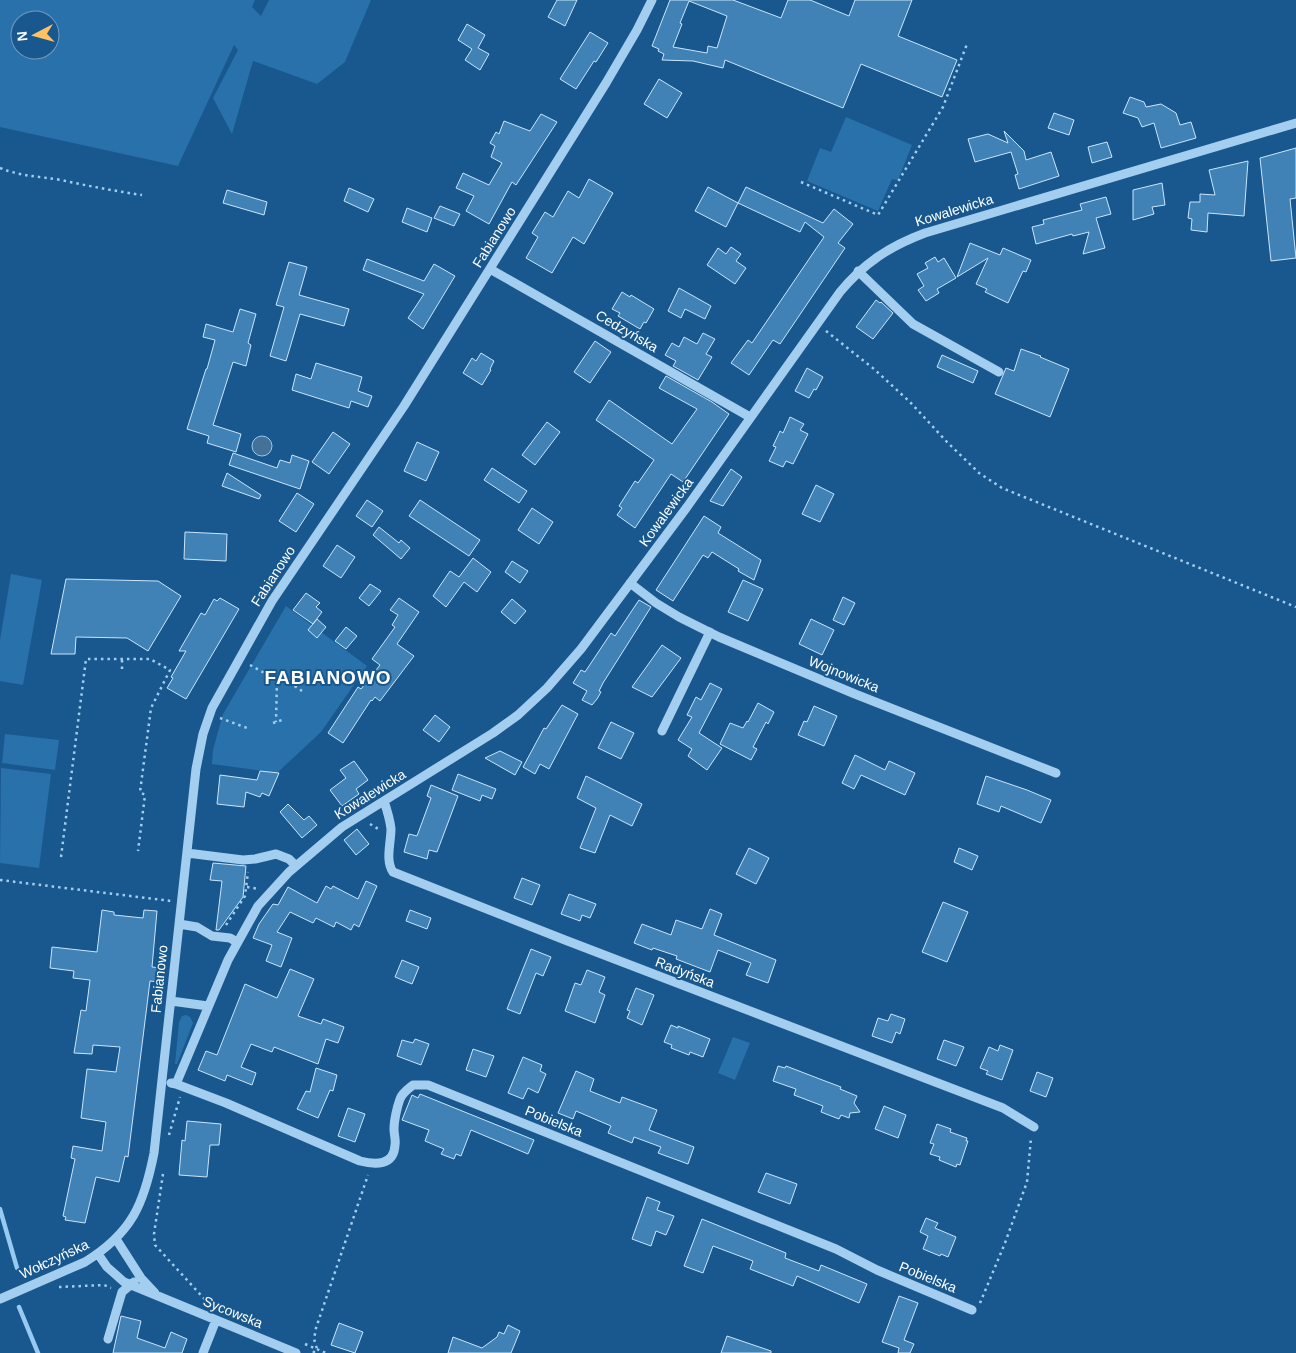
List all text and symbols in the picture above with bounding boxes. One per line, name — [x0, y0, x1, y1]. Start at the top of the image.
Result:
north arrow — [10, 10, 60, 60]
text: N — [14, 30, 31, 42]
street label: Kowalewicka — [913, 190, 995, 229]
street label: Fabianowo — [469, 204, 519, 270]
street label: Cedzyńska — [593, 307, 661, 355]
street label: Kowalewicka — [636, 474, 696, 549]
street label: Fabianowo — [248, 543, 298, 609]
street label: Wojnowicka — [806, 653, 882, 695]
district label: FABIANOWO — [264, 667, 392, 688]
street label: Kowalewicka — [331, 766, 409, 822]
street label: Fabianowo — [147, 944, 171, 1014]
street label: Radyńska — [653, 953, 717, 991]
street label: Pobielska — [523, 1102, 585, 1140]
street label: Wołczyńska — [17, 1236, 91, 1282]
street label: Pobielska — [897, 1258, 959, 1296]
street label: Sycowska — [201, 1293, 265, 1331]

